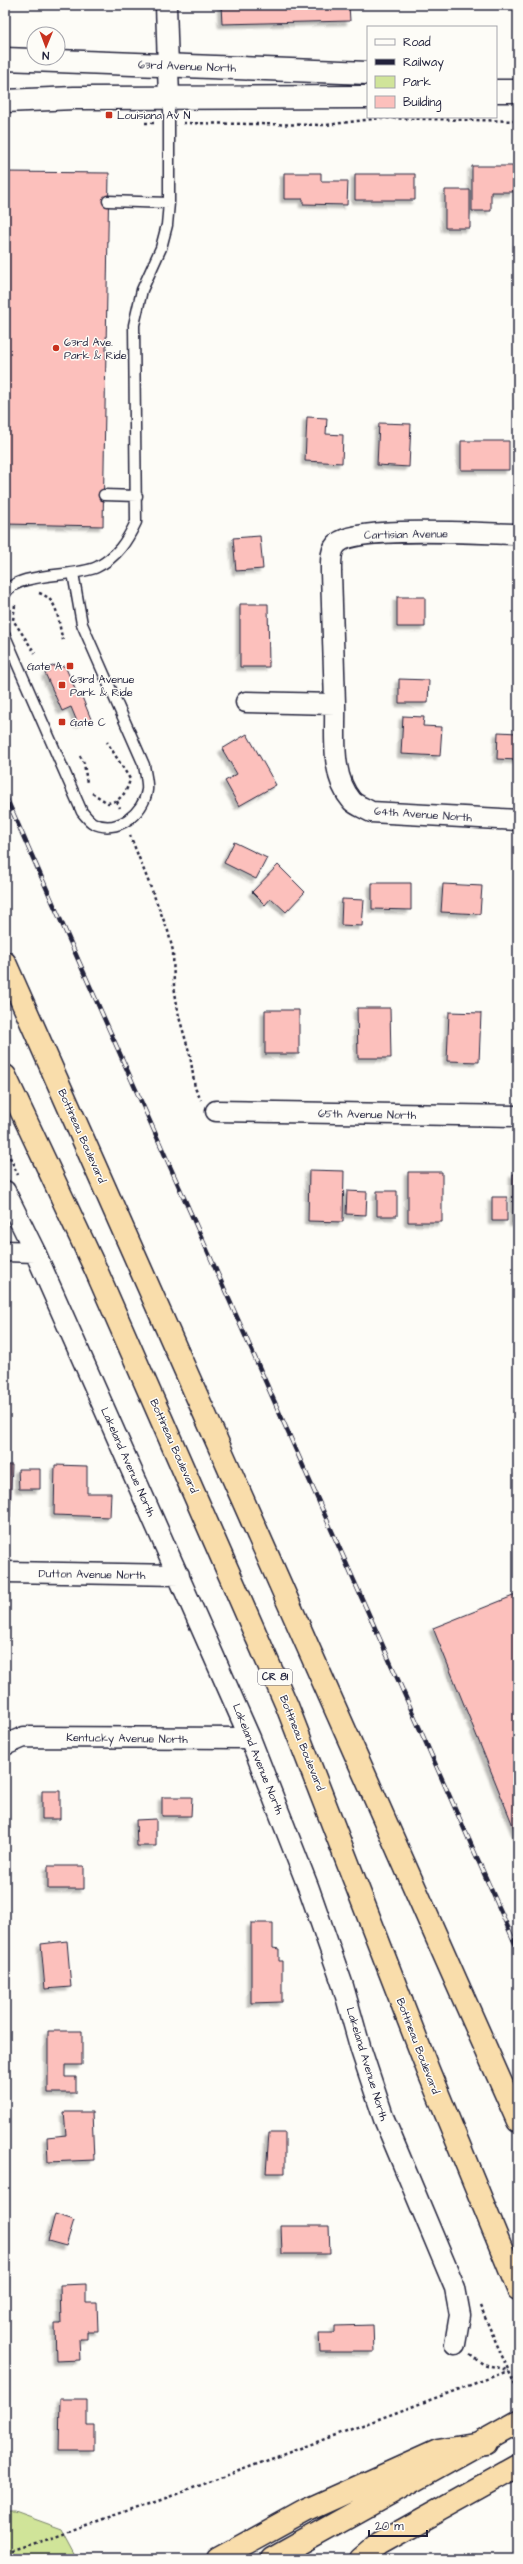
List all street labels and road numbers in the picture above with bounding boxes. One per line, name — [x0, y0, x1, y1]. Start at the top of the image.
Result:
street label: 63rd Avenue North — [138, 57, 237, 75]
street label: Cartisian Avenue — [364, 526, 448, 542]
street label: 64th Avenue North — [374, 803, 473, 825]
street label: Bottineau Boulevard — [54, 1086, 110, 1186]
street label: 65th Avenue North — [318, 1106, 417, 1122]
street label: Bottineau Boulevard — [146, 1396, 202, 1496]
street label: Lakeland Avenue North — [97, 1405, 159, 1519]
street label: Dutton Avenue North — [38, 1566, 146, 1582]
road number: CR 81 — [258, 1669, 292, 1685]
street label: Bottineau Boulevard — [276, 1693, 328, 1793]
street label: Lakeland Avenue North — [229, 1701, 287, 1817]
street label: Kentucky Avenue North — [66, 1729, 188, 1748]
street label: Bottineau Boulevard — [393, 1996, 443, 2097]
street label: Lakeland Avenue North — [343, 2005, 392, 2123]

